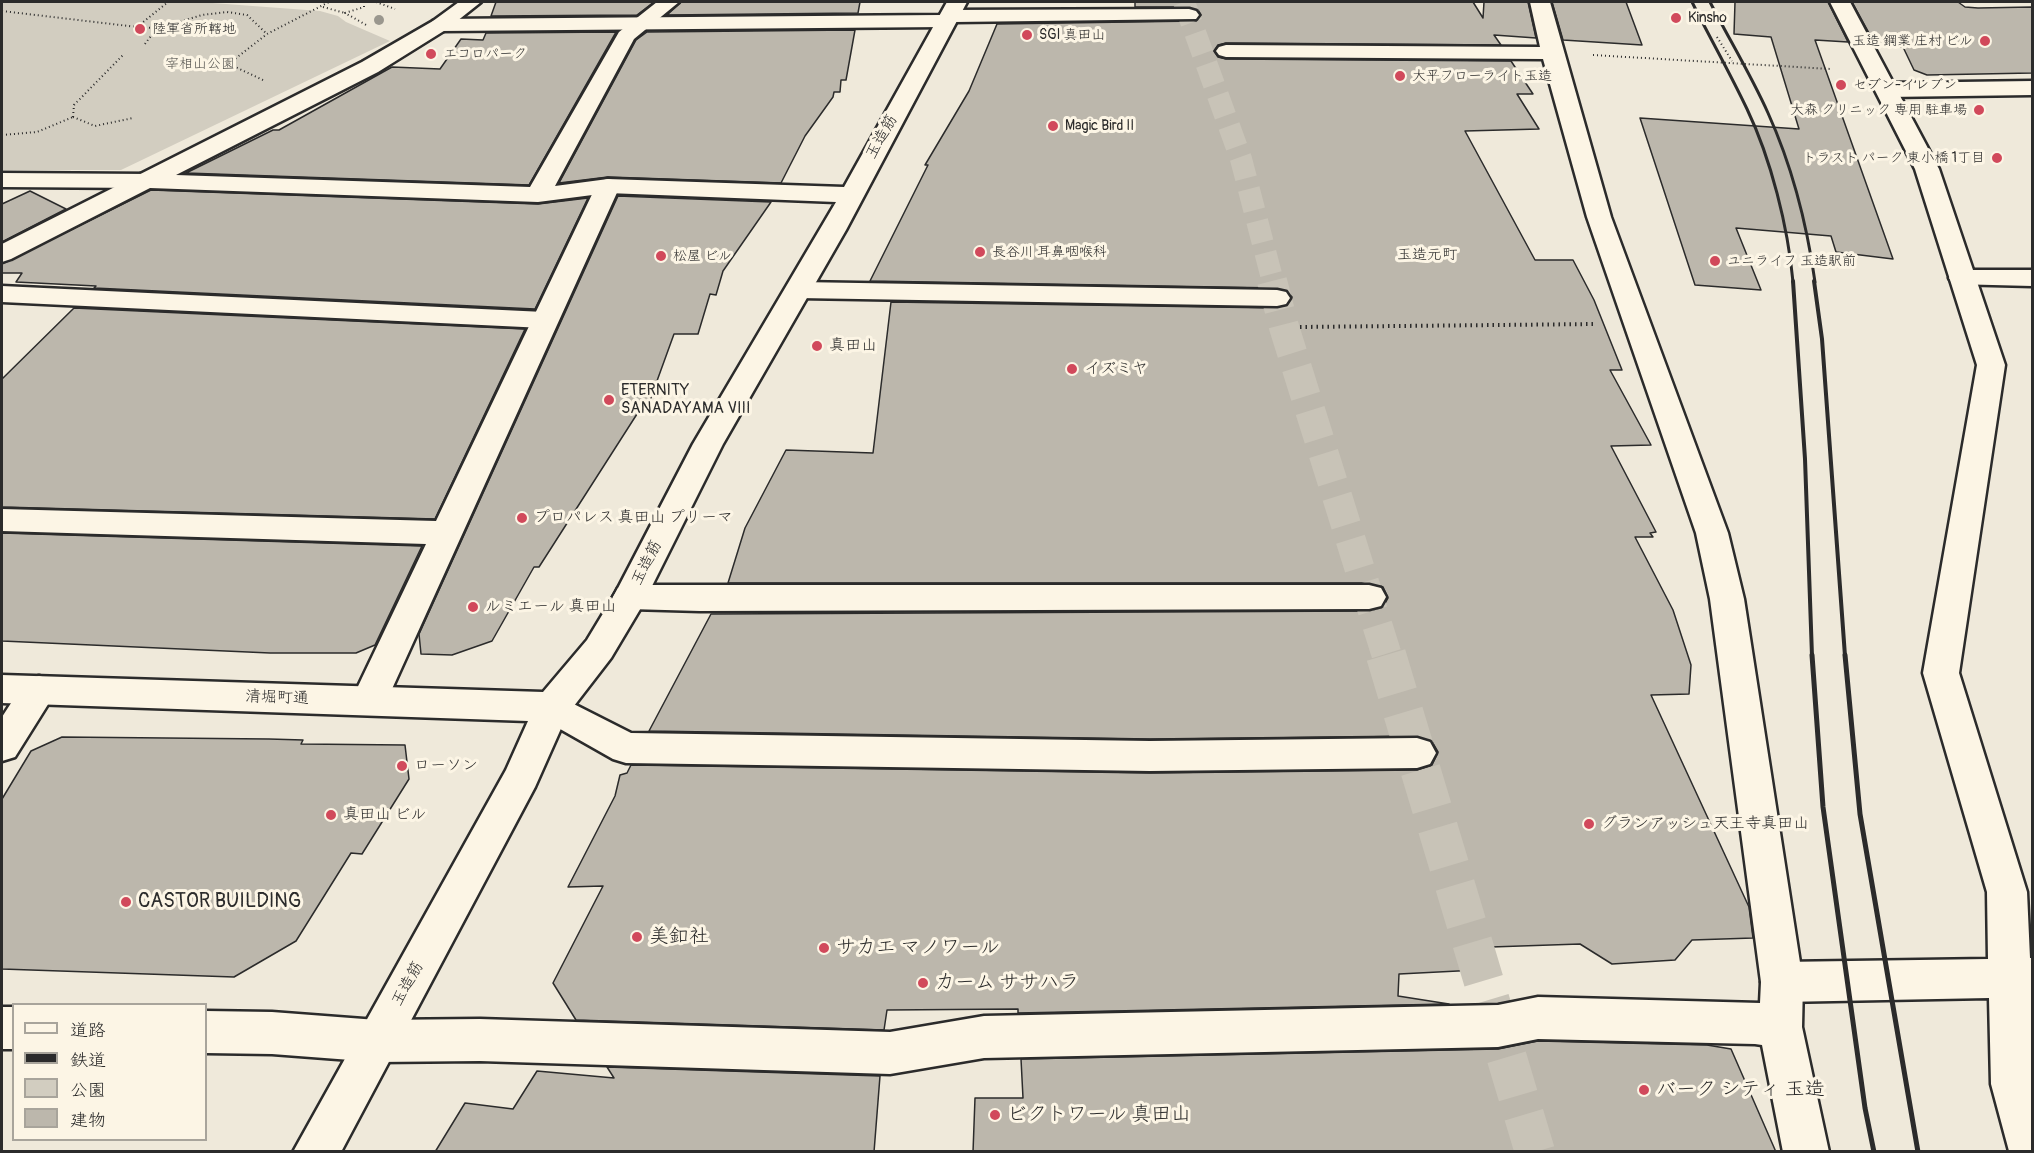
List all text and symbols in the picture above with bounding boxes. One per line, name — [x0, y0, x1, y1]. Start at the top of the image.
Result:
place label: Kinsho — [1688, 10, 1727, 26]
marker: Kinsho — [1669, 11, 1683, 25]
place label: 陸軍省所轄地 — [152, 21, 236, 37]
marker: 陸軍省所轄地 — [133, 22, 147, 36]
place label: SGI 真田山 — [1039, 27, 1105, 43]
marker: SGI 真田山 — [1020, 28, 1034, 42]
place label: 玉造 鋼業 庄村 ビル — [1852, 33, 1973, 49]
marker: 玉造 鋼業 庄村 ビル — [1978, 34, 1992, 48]
place label: エコロパーク — [443, 46, 527, 62]
marker: エコロパーク — [424, 47, 438, 61]
park label: 宰相山公園 — [165, 56, 235, 72]
place label: 大平フローライト玉造 — [1412, 68, 1552, 84]
marker: 大平フローライト玉造 — [1393, 69, 1407, 83]
place label: セブン-イレブン — [1853, 77, 1957, 93]
marker: セブン-イレブン — [1834, 78, 1848, 92]
place label: 大森 クリニック 専用 駐車場 — [1790, 102, 1967, 118]
marker: 大森 クリニック 専用 駐車場 — [1972, 103, 1986, 117]
street label: 玉造筋 — [862, 111, 902, 163]
place label: Magic Bird II — [1065, 118, 1134, 134]
marker: Magic Bird II — [1046, 119, 1060, 133]
place label: トラスト パーク 東小橋 1丁目 — [1802, 150, 1985, 166]
marker: トラスト パーク 東小橋 1丁目 — [1990, 151, 2004, 165]
place label: 長谷川 耳鼻咽喉科 — [992, 244, 1107, 260]
marker: 長谷川 耳鼻咽喉科 — [973, 245, 987, 259]
district label: 玉造元町 — [1397, 246, 1457, 264]
place label: 松屋 ビル — [673, 248, 732, 264]
marker: 松屋 ビル — [654, 249, 668, 263]
place label: ユニライフ 玉造駅前 — [1727, 253, 1856, 269]
marker: ユニライフ 玉造駅前 — [1708, 254, 1722, 268]
place label: 真田山 — [829, 336, 877, 356]
marker: 真田山 — [810, 339, 824, 353]
place label: イズミヤ — [1084, 359, 1148, 379]
marker: イズミヤ — [1065, 362, 1079, 376]
place label: ETERNITY SANADAYAMA VIII — [621, 381, 751, 419]
marker: ETERNITY SANADAYAMA VIII — [602, 393, 616, 407]
place label: プロパレス 真田山 プリーマ — [534, 508, 733, 528]
marker: プロパレス 真田山 プリーマ — [515, 511, 529, 525]
street label: 玉造筋 — [628, 537, 666, 589]
place label: ルミエール 真田山 — [485, 597, 616, 617]
marker: ルミエール 真田山 — [466, 600, 480, 614]
street label: 清堀町通 — [245, 687, 309, 709]
place label: ローソン — [414, 756, 478, 776]
marker: ローソン — [395, 759, 409, 773]
place label: 真田山 ビル — [343, 805, 426, 825]
marker: 真田山 ビル — [324, 808, 338, 822]
place label: グランアッシュ天王寺真田山 — [1601, 814, 1809, 834]
marker: グランアッシュ天王寺真田山 — [1582, 817, 1596, 831]
place label: CASTOR BUILDING — [138, 890, 301, 914]
marker: CASTOR BUILDING — [119, 895, 133, 909]
place label: 美釦社 — [649, 925, 709, 949]
marker: 美釦社 — [630, 930, 644, 944]
place label: サカエ マノワール — [836, 936, 1000, 960]
marker: サカエ マノワール — [817, 941, 831, 955]
street label: 玉造筋 — [388, 958, 428, 1010]
place label: カーム ササハラ — [935, 971, 1079, 995]
marker: カーム ササハラ — [916, 976, 930, 990]
legend — [12, 1003, 207, 1141]
text: 道路 — [70, 1019, 106, 1042]
text: 鉄道 — [70, 1049, 106, 1072]
place label: バーク シティ 玉造 — [1656, 1078, 1825, 1102]
text: 公園 — [70, 1079, 106, 1102]
marker: バーク シティ 玉造 — [1637, 1083, 1651, 1097]
place label: ビクトワール 真田山 — [1007, 1103, 1191, 1127]
marker: ビクトワール 真田山 — [988, 1108, 1002, 1122]
text: 建物 — [70, 1109, 106, 1132]

